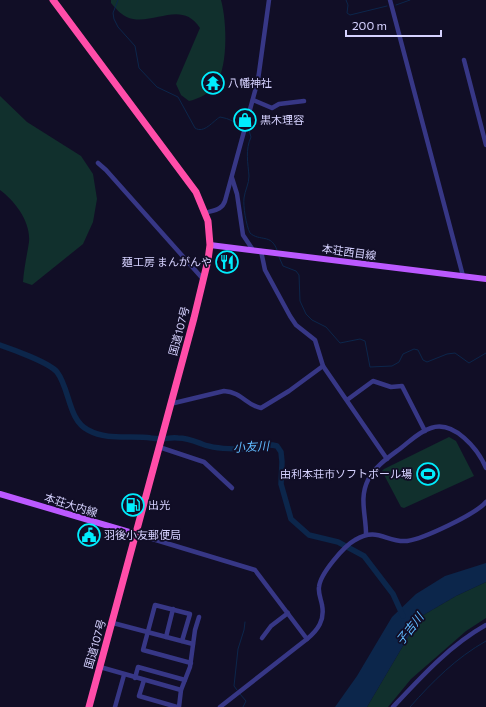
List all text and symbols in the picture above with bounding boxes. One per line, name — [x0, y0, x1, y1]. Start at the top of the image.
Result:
scale bar — [346, 12, 441, 38]
text: 200 m — [352, 18, 387, 32]
temple icon: 八幡神社 — [200, 70, 226, 96]
place label: 八幡神社 — [228, 76, 272, 89]
shop icon: 黒木理容 — [232, 107, 258, 133]
place label: 黒木理容 — [260, 113, 304, 126]
street label: 本荘西目線 — [321, 241, 377, 262]
restaurant icon: 麺工房 まんがんや — [214, 249, 240, 275]
place label: 麺工房 まんがんや — [122, 255, 212, 268]
street label: 国道107号 — [166, 305, 191, 357]
water label: 小友川 — [233, 438, 271, 454]
sports icon: 由利本荘市ソフトボール場 — [415, 461, 441, 487]
place label: 由利本荘市ソフトボール場 — [280, 467, 412, 480]
street label: 本荘大内線 — [43, 490, 99, 519]
fuel station icon: 出光 — [120, 492, 146, 518]
place label: 出光 — [148, 498, 170, 511]
public building icon: 羽後小友郵便局 — [76, 522, 102, 548]
place label: 羽後小友郵便局 — [104, 528, 181, 541]
water label: 子吉川 — [393, 608, 427, 647]
street label: 国道107号 — [81, 618, 108, 670]

